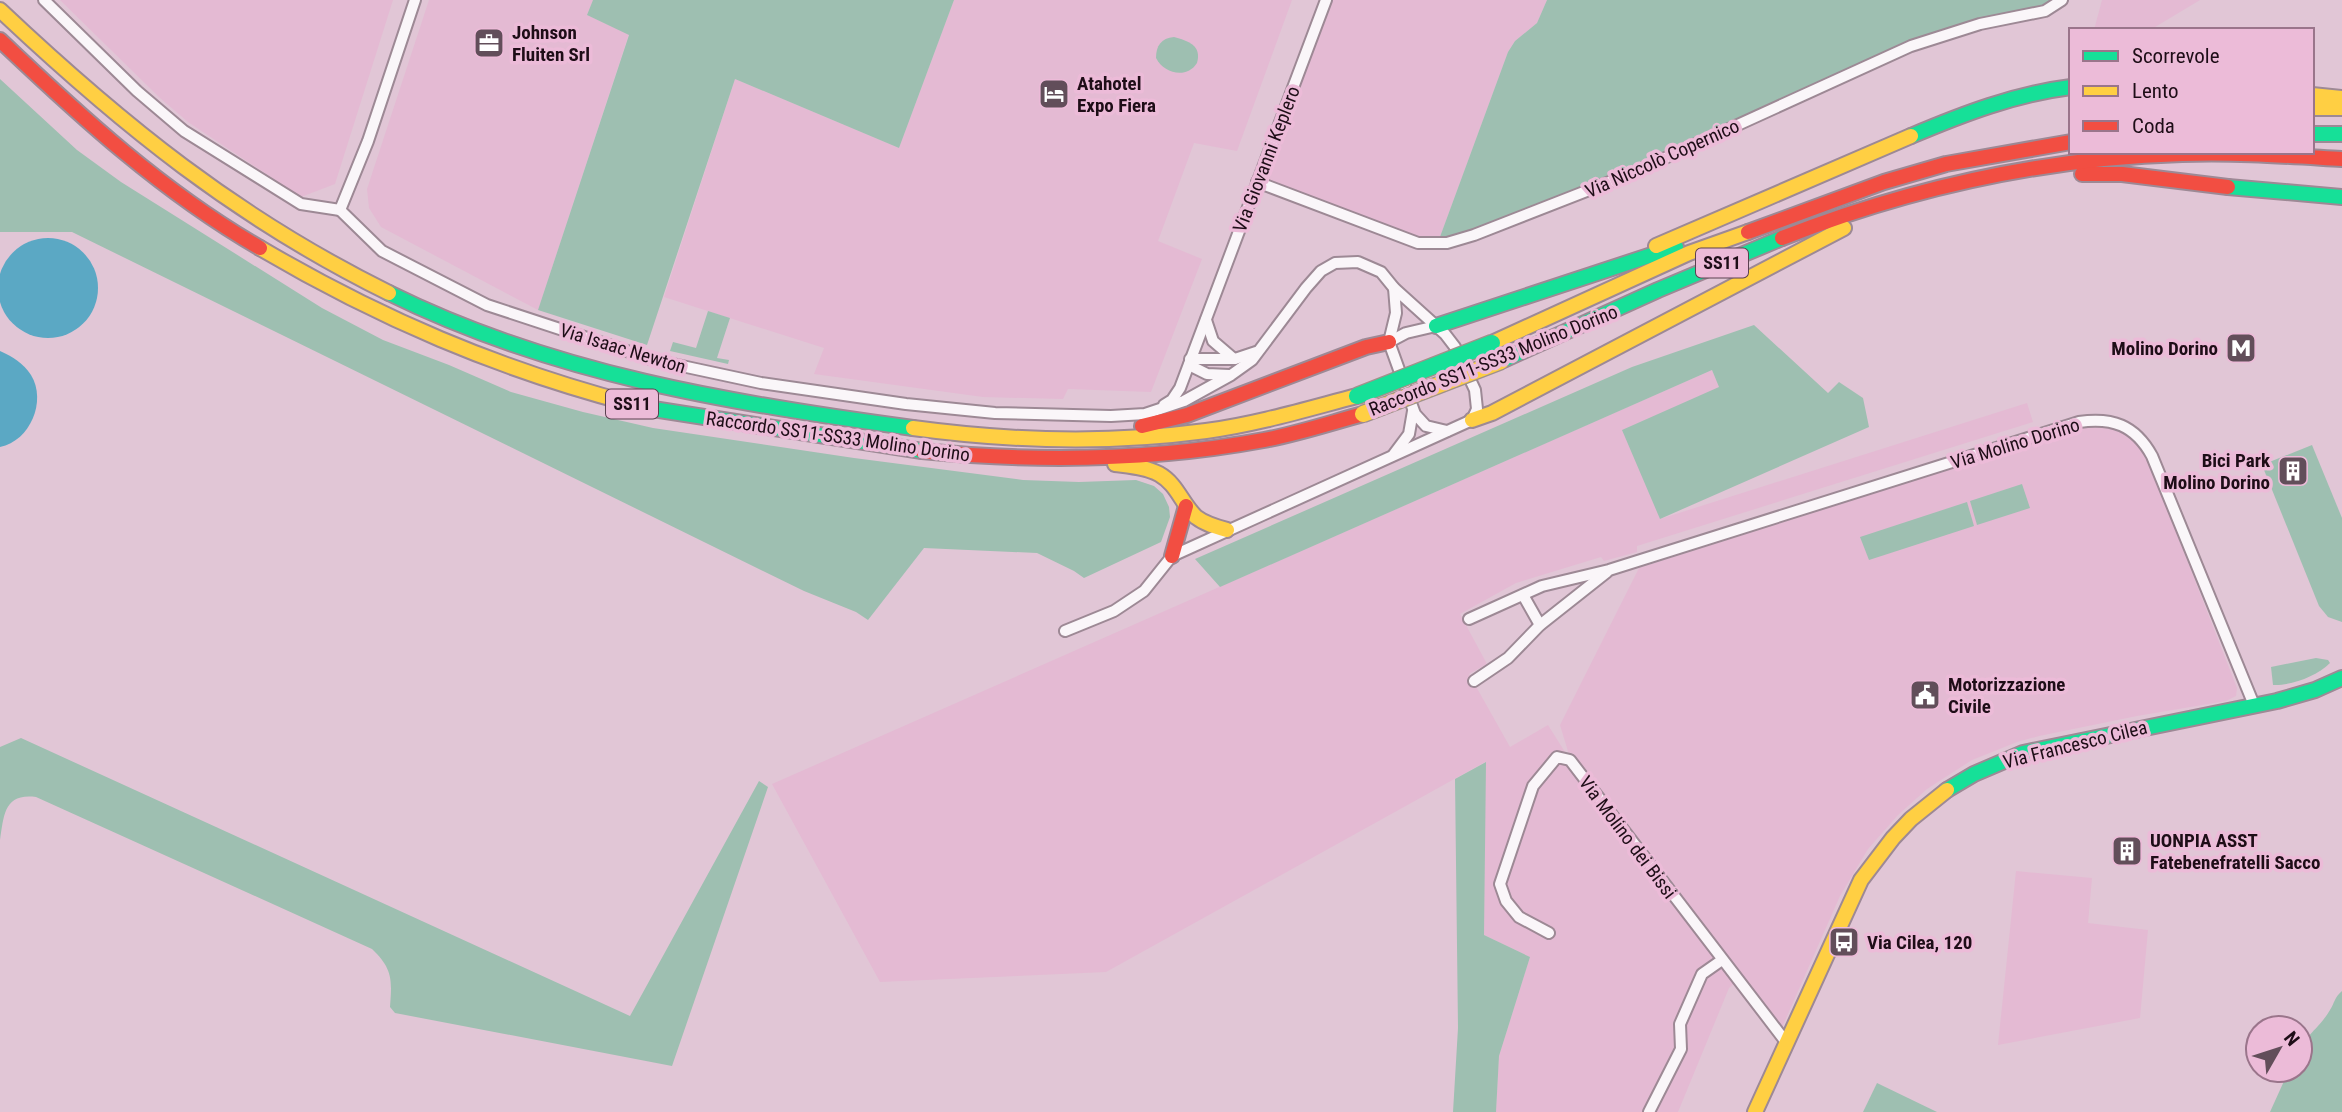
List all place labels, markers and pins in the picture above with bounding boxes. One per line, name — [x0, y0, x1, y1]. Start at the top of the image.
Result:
place label: Johnson Fluiten Srl — [512, 21, 590, 66]
office icon: Johnson Fluiten Srl — [472, 26, 506, 60]
place label: Atahotel Expo Fiera — [1077, 72, 1156, 117]
hotel icon: Atahotel Expo Fiera — [1037, 77, 1071, 111]
metro station icon: Molino Dorino — [2224, 331, 2258, 365]
place label: Molino Dorino — [2111, 337, 2218, 360]
place label: Bici Park Molino Dorino — [2163, 449, 2271, 494]
building icon: Bici Park Molino Dorino — [2276, 454, 2310, 488]
place label: Motorizzazione Civile — [1948, 673, 2065, 718]
public building icon: Motorizzazione Civile — [1908, 678, 1942, 712]
place label: UONPIA ASST Fatebenefratelli Sacco — [2150, 829, 2321, 874]
building icon: UONPIA ASST Fatebenefratelli Sacco — [2110, 834, 2144, 868]
bus stop icon: Via Cilea, 120 — [1827, 925, 1861, 959]
place label: Via Cilea, 120 — [1867, 931, 1972, 954]

